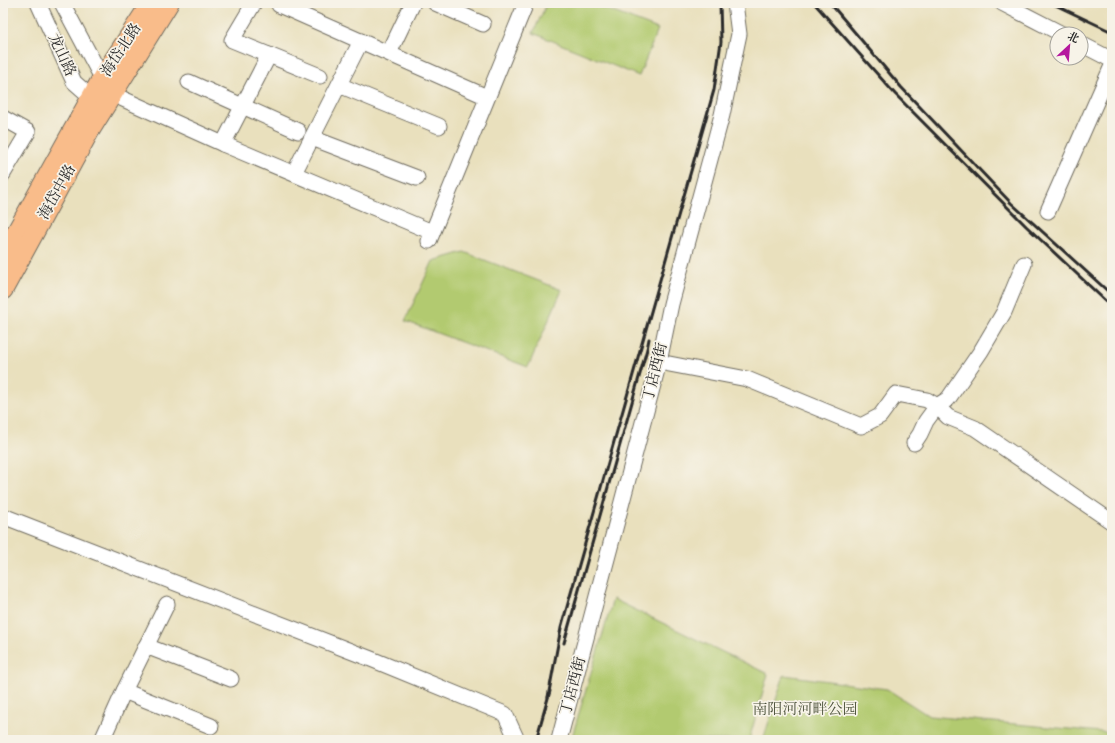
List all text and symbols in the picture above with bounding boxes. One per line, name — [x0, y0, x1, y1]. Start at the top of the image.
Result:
street label: 海岱北路 — [97, 20, 145, 80]
north arrow — [1049, 26, 1089, 66]
text: 北 — [1065, 29, 1081, 47]
street label: 龙山路 — [44, 31, 80, 79]
street label: 海岱中路 — [34, 161, 80, 223]
street label: 丁店西街 — [639, 341, 671, 403]
street label: 丁店西街 — [556, 655, 590, 717]
park label: 南阳河河畔公园 — [752, 700, 858, 719]

